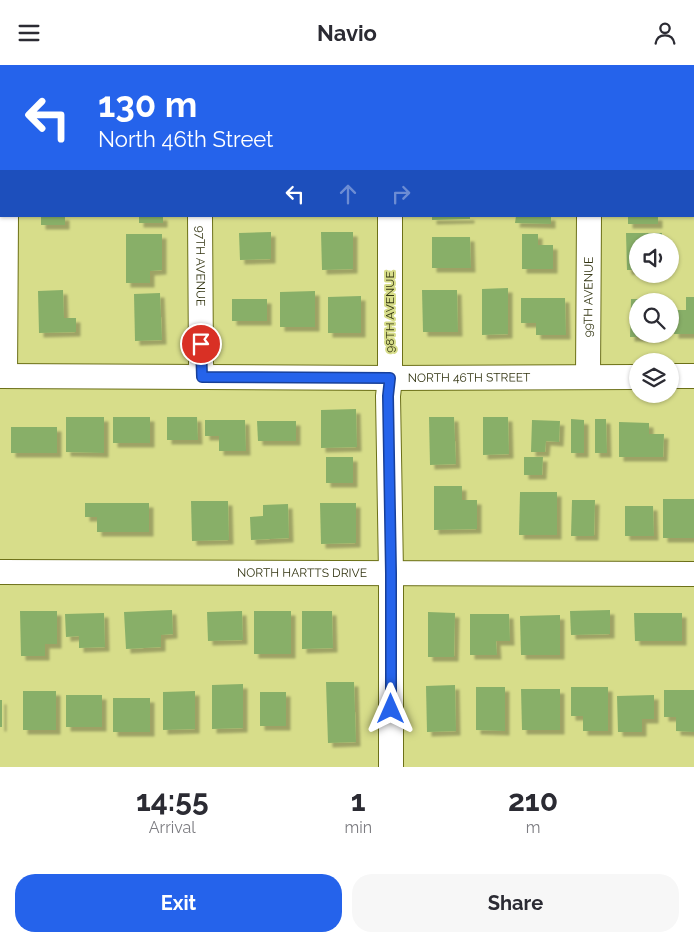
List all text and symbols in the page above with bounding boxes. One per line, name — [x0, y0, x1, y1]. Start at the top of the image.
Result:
icon: menu — [15, 19, 43, 47]
icon: person — [651, 19, 679, 47]
text: Navio — [317, 20, 377, 46]
text: 130 m — [98, 84, 197, 125]
icon: left — [15, 85, 80, 150]
text: North 46th Street — [98, 126, 274, 152]
icon: left — [281, 180, 309, 208]
icon: ahead — [334, 180, 362, 208]
icon: right — [387, 180, 415, 208]
street label: 97TH AVENUE — [193, 226, 208, 306]
map controls — [629, 233, 679, 403]
button: sound — [629, 233, 679, 283]
street label: 99TH AVENUE — [581, 257, 596, 337]
street label: 98TH AVENUE — [383, 271, 397, 353]
button: search — [629, 293, 679, 343]
pin — [180, 323, 222, 365]
icon: arrive — [187, 330, 215, 358]
button: layers — [629, 353, 679, 403]
street label: NORTH 46TH STREET — [408, 370, 531, 385]
street label: NORTH HARTTS DRIVE — [237, 566, 367, 580]
position arrow — [364, 682, 416, 734]
text: 14:55 — [136, 783, 209, 818]
text: 1 — [351, 783, 366, 818]
text: 210 — [508, 783, 558, 818]
text: Arrival — [149, 818, 196, 837]
text: min — [344, 818, 372, 837]
text: m — [526, 818, 540, 837]
button: Exit — [15, 874, 342, 932]
button: Share — [352, 874, 679, 932]

